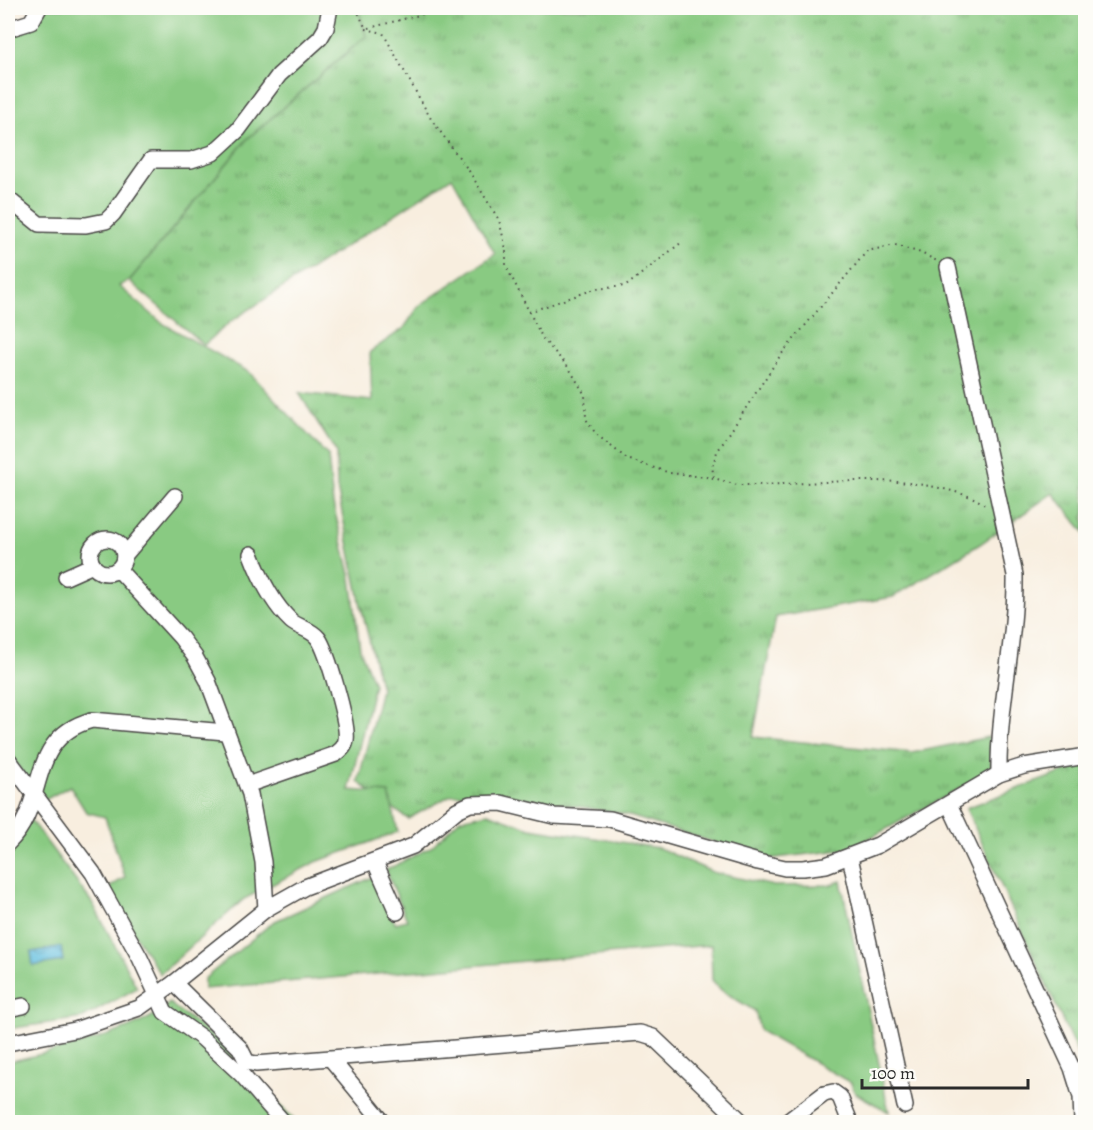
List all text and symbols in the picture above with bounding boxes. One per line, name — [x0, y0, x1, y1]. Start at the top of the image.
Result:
scale bar — [862, 1052, 1028, 1090]
text: 100 m — [871, 1061, 915, 1085]

